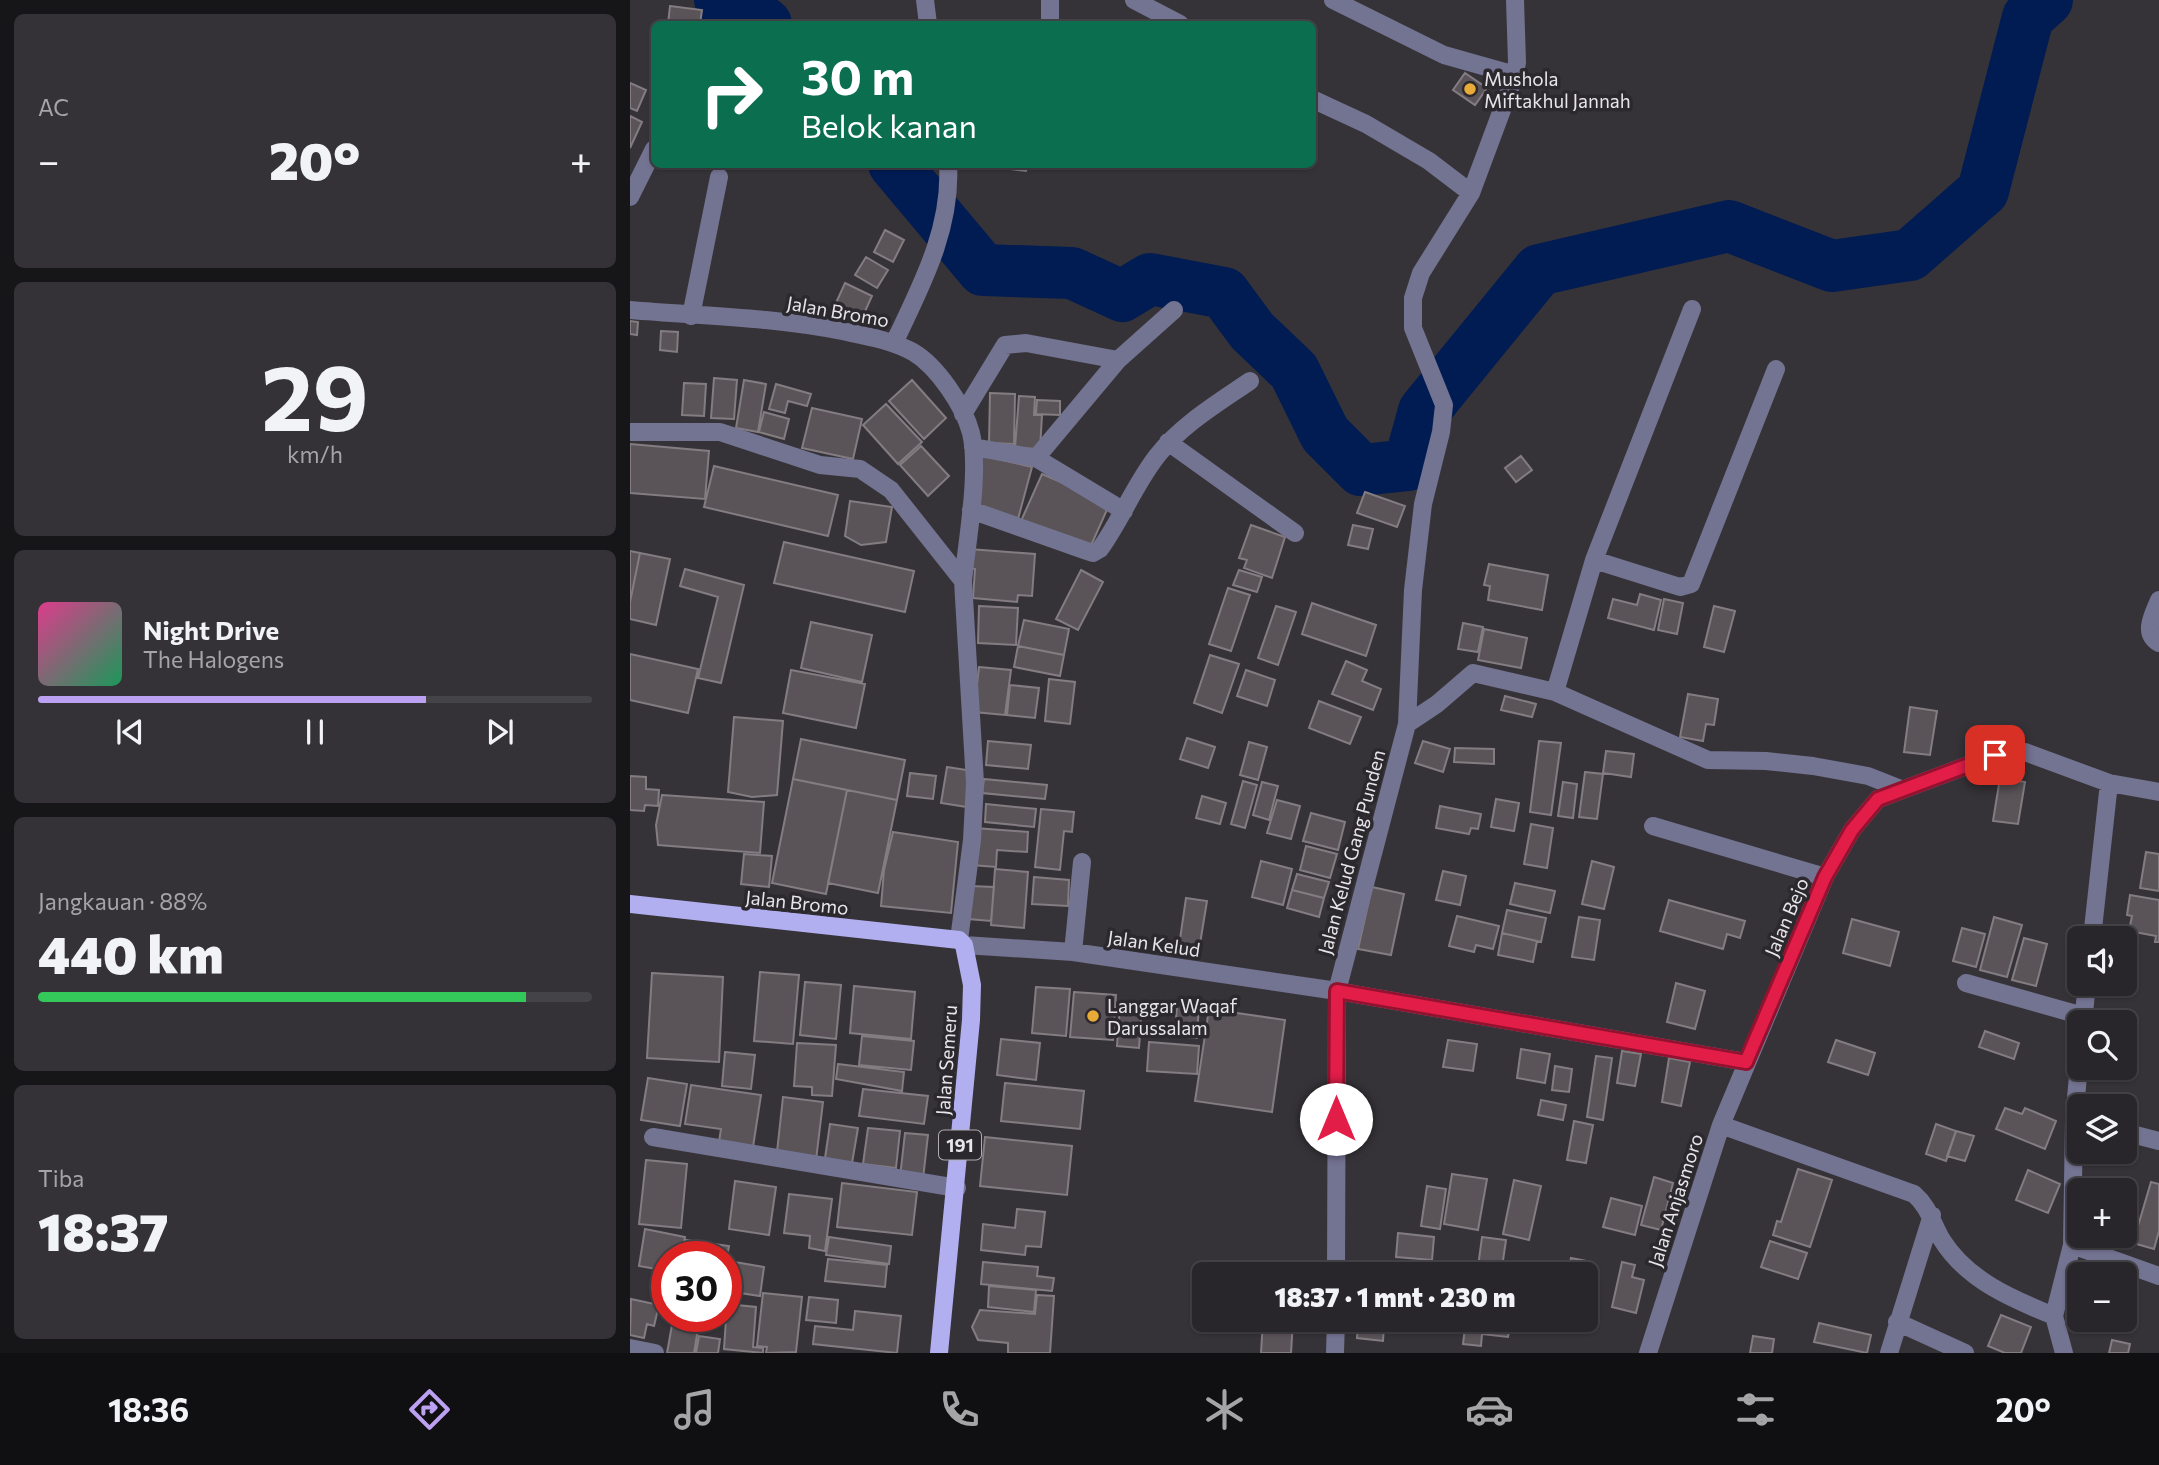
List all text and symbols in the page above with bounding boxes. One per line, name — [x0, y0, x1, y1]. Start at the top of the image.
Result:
text: 30 m — [801, 45, 914, 105]
icon: right — [686, 49, 777, 140]
place label: Mushola Miftakhul Jannah — [1484, 67, 1631, 112]
marker: Mushola Miftakhul Jannah — [1462, 81, 1478, 97]
text: AC — [38, 93, 69, 121]
text: Belok kanan — [801, 105, 977, 145]
text: 20° — [269, 127, 360, 191]
text: − — [38, 136, 60, 183]
text: + — [570, 136, 592, 183]
street label: Jalan Bromo — [785, 291, 891, 331]
text: 29 — [261, 338, 369, 450]
text: km/h — [287, 440, 343, 468]
text: Night Drive — [143, 614, 279, 645]
text: The Halogens — [143, 645, 284, 673]
icon: previous — [111, 713, 149, 751]
icon: pause — [296, 713, 334, 751]
icon: next — [481, 713, 519, 751]
pin — [1965, 725, 2025, 785]
icon: arrive — [1976, 736, 2014, 774]
street label: Jalan Kelud Gang Punden — [1313, 747, 1389, 957]
street label: Jalan Bejo — [1759, 874, 1813, 960]
street label: Jalan Bromo — [744, 885, 850, 919]
text: Jangkauan · 88% — [38, 887, 207, 915]
text: 440 km — [38, 921, 224, 985]
street label: Jalan Kelud — [1106, 925, 1202, 961]
map controls — [2067, 926, 2137, 1332]
button: sound — [2067, 926, 2137, 996]
place label: Langgar Waqaf Darussalam — [1107, 994, 1238, 1039]
street label: Jalan Semeru — [931, 1004, 961, 1116]
marker: Langgar Waqaf Darussalam — [1085, 1008, 1101, 1024]
button: search — [2067, 1010, 2137, 1080]
position arrow — [1299, 1082, 1373, 1156]
button: layers — [2067, 1094, 2137, 1164]
road number: 191 — [939, 1130, 981, 1160]
street label: Jalan Anjasmoro — [1643, 1130, 1707, 1270]
text: Tiba — [38, 1164, 84, 1192]
button: + — [2067, 1178, 2137, 1248]
text: 18:37 — [38, 1198, 169, 1262]
speed limit sign: 30 — [651, 1241, 742, 1332]
button: − — [2067, 1262, 2137, 1332]
text: 18:37 · 1 mnt · 230 m — [1274, 1281, 1516, 1312]
icon: directions — [405, 1385, 454, 1434]
icon: music — [670, 1385, 719, 1434]
icon: phone — [935, 1385, 984, 1434]
icon: climate — [1200, 1385, 1249, 1434]
icon: car — [1465, 1385, 1514, 1434]
icon: filters — [1731, 1385, 1780, 1434]
text: 18:36 — [108, 1389, 189, 1429]
text: 20° — [1996, 1389, 2051, 1429]

